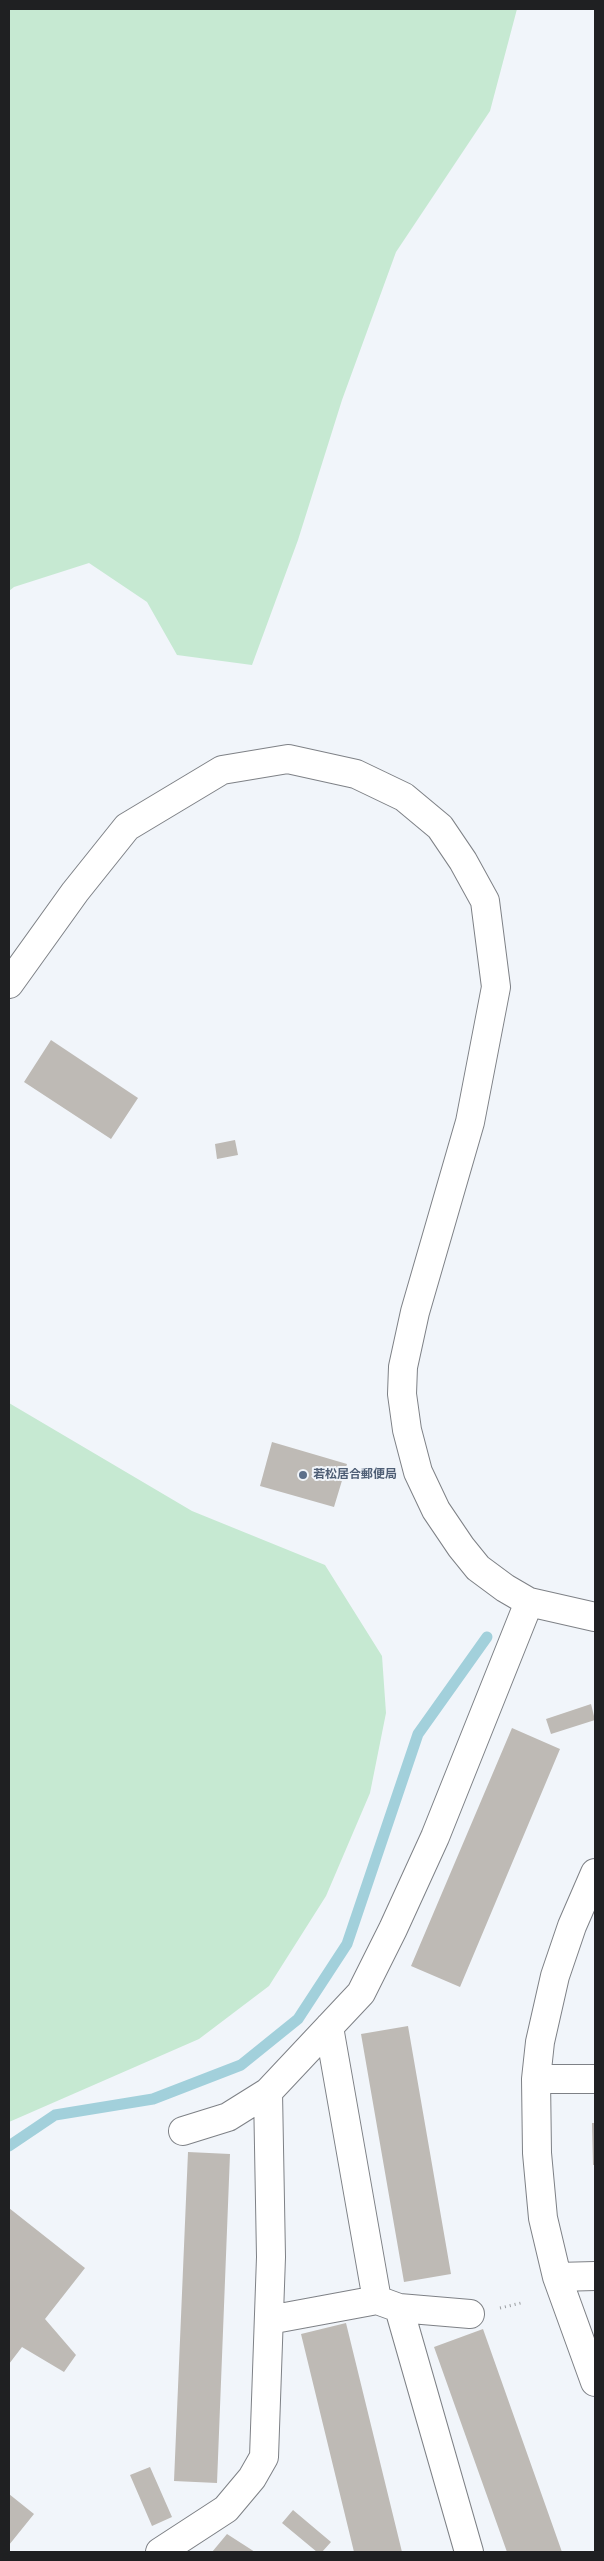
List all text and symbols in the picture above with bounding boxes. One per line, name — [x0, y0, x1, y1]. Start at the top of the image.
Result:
place label: 若松居合郵便局 — [313, 1468, 397, 1482]
marker: 若松居合郵便局 — [297, 1469, 309, 1481]

